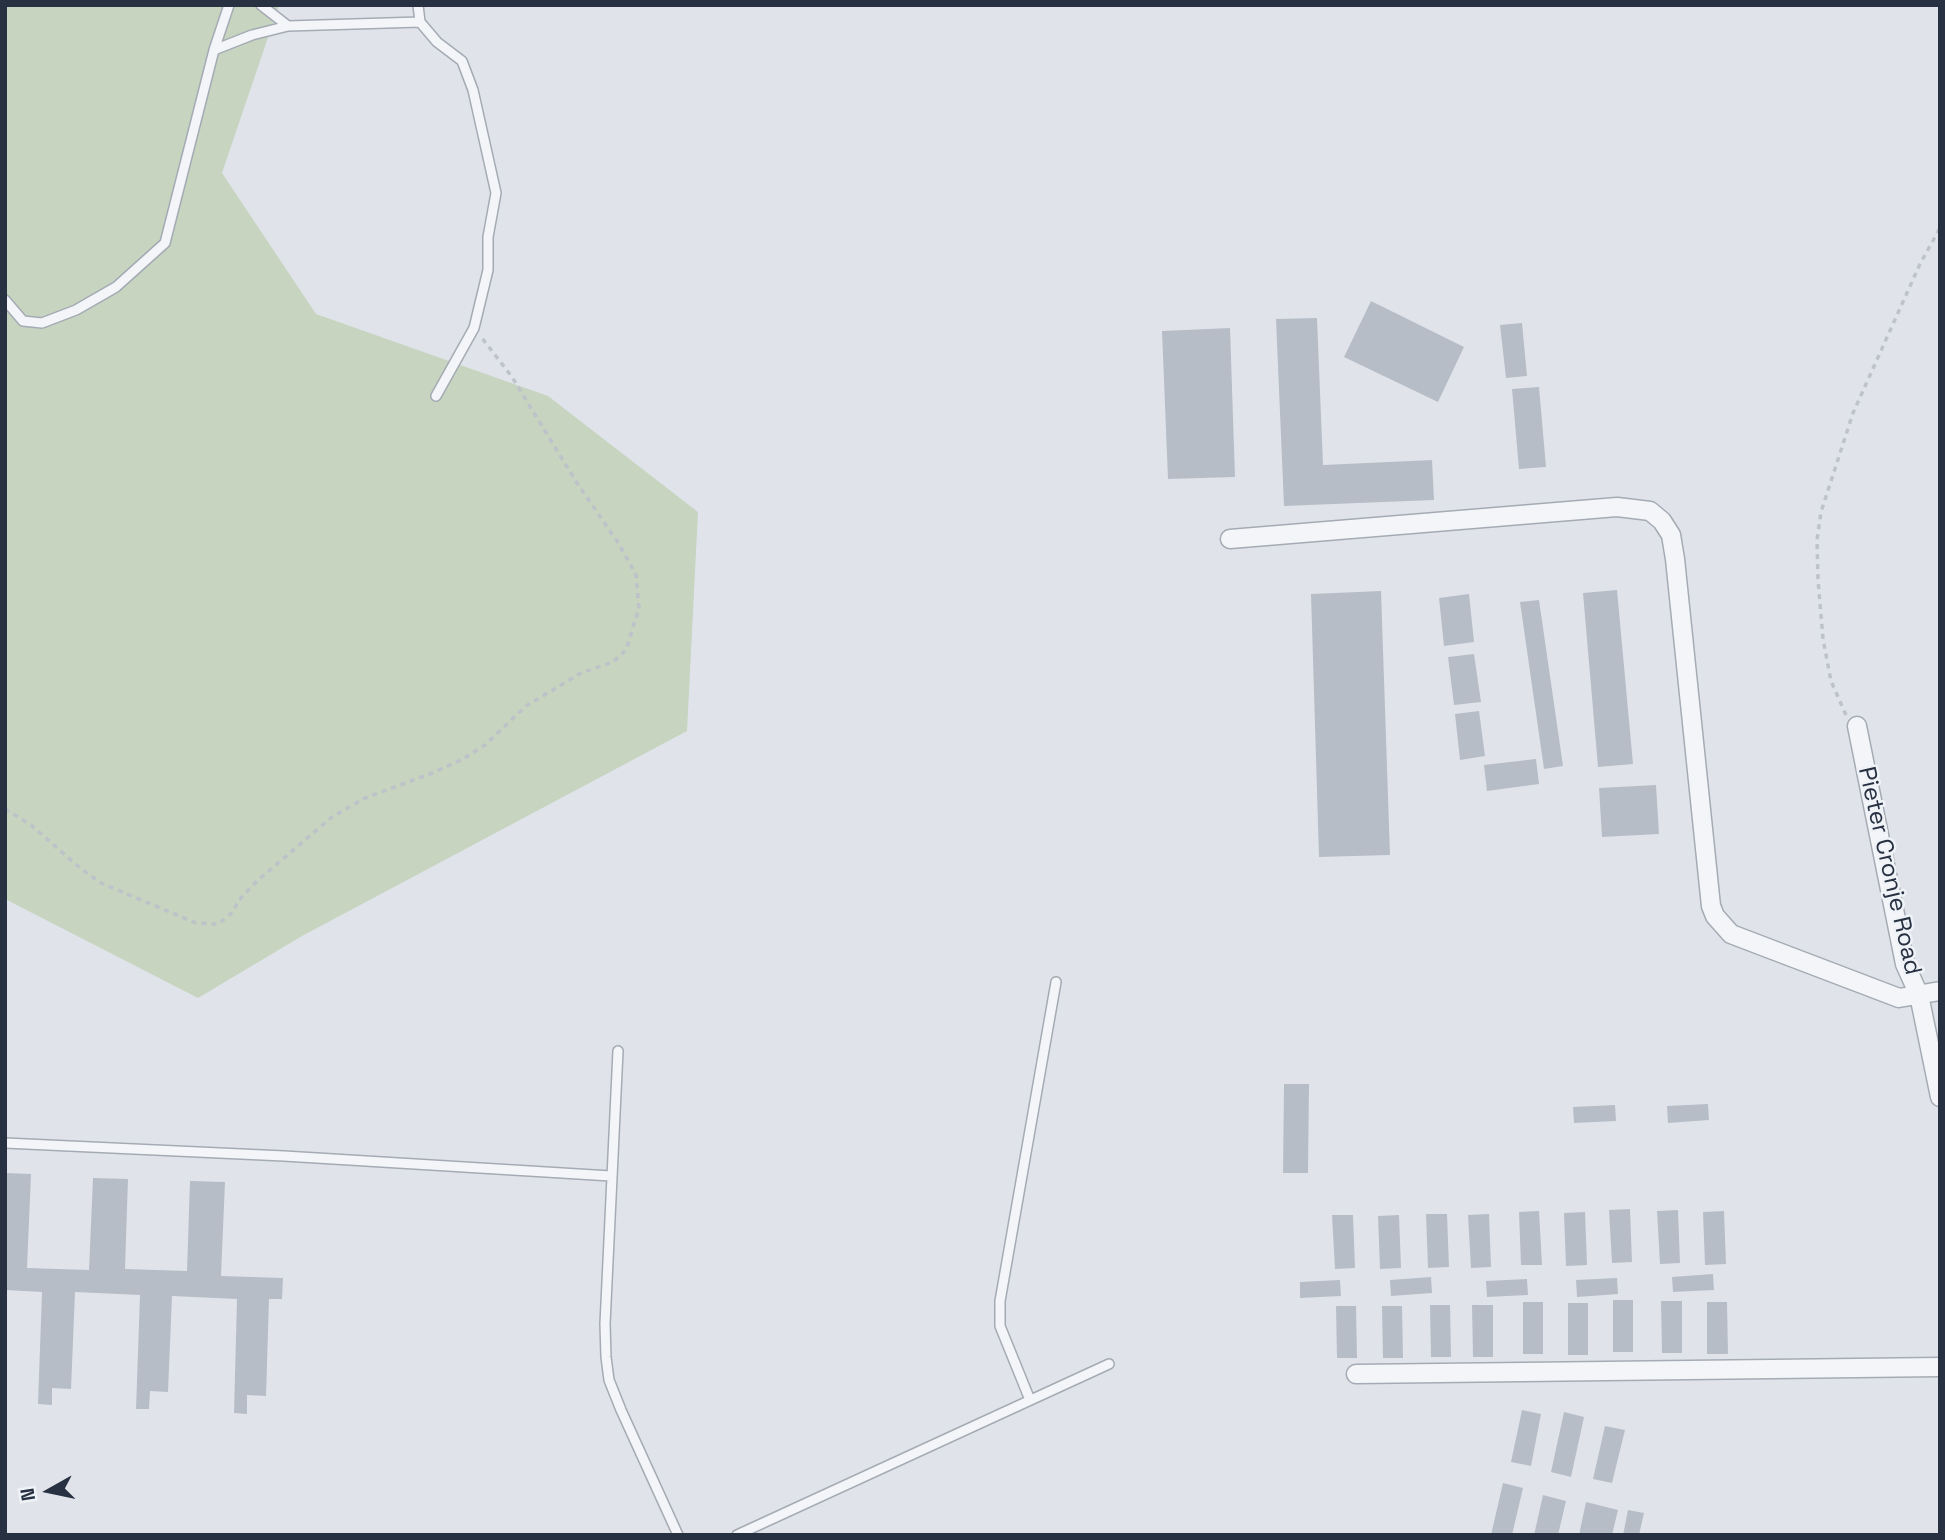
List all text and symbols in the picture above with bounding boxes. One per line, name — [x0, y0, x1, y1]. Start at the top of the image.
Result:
street label: Pieter Cronje Road — [1851, 764, 1927, 978]
north arrow — [14, 1456, 84, 1526]
text: N — [14, 1486, 41, 1503]

